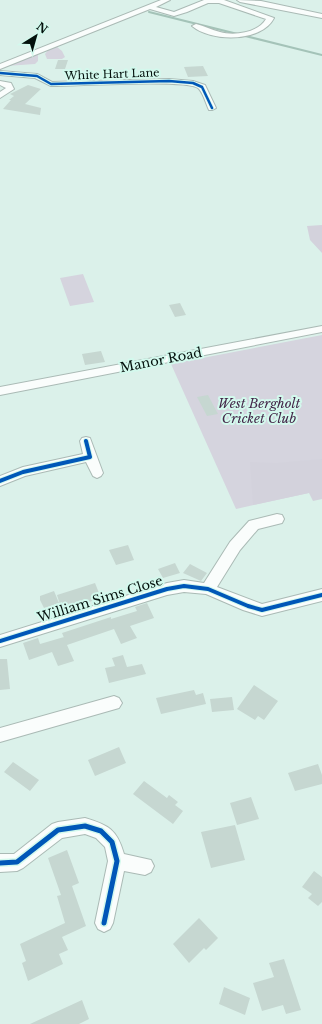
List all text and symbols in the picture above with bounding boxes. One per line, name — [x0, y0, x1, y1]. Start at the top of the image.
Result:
north arrow — [16, 16, 56, 56]
text: N — [34, 19, 51, 37]
street label: White Hart Lane — [63, 65, 160, 83]
street label: Manor Road — [119, 344, 204, 376]
park label: West Bergholt Cricket Club — [218, 395, 301, 427]
street label: William Sims Close — [34, 572, 165, 626]

